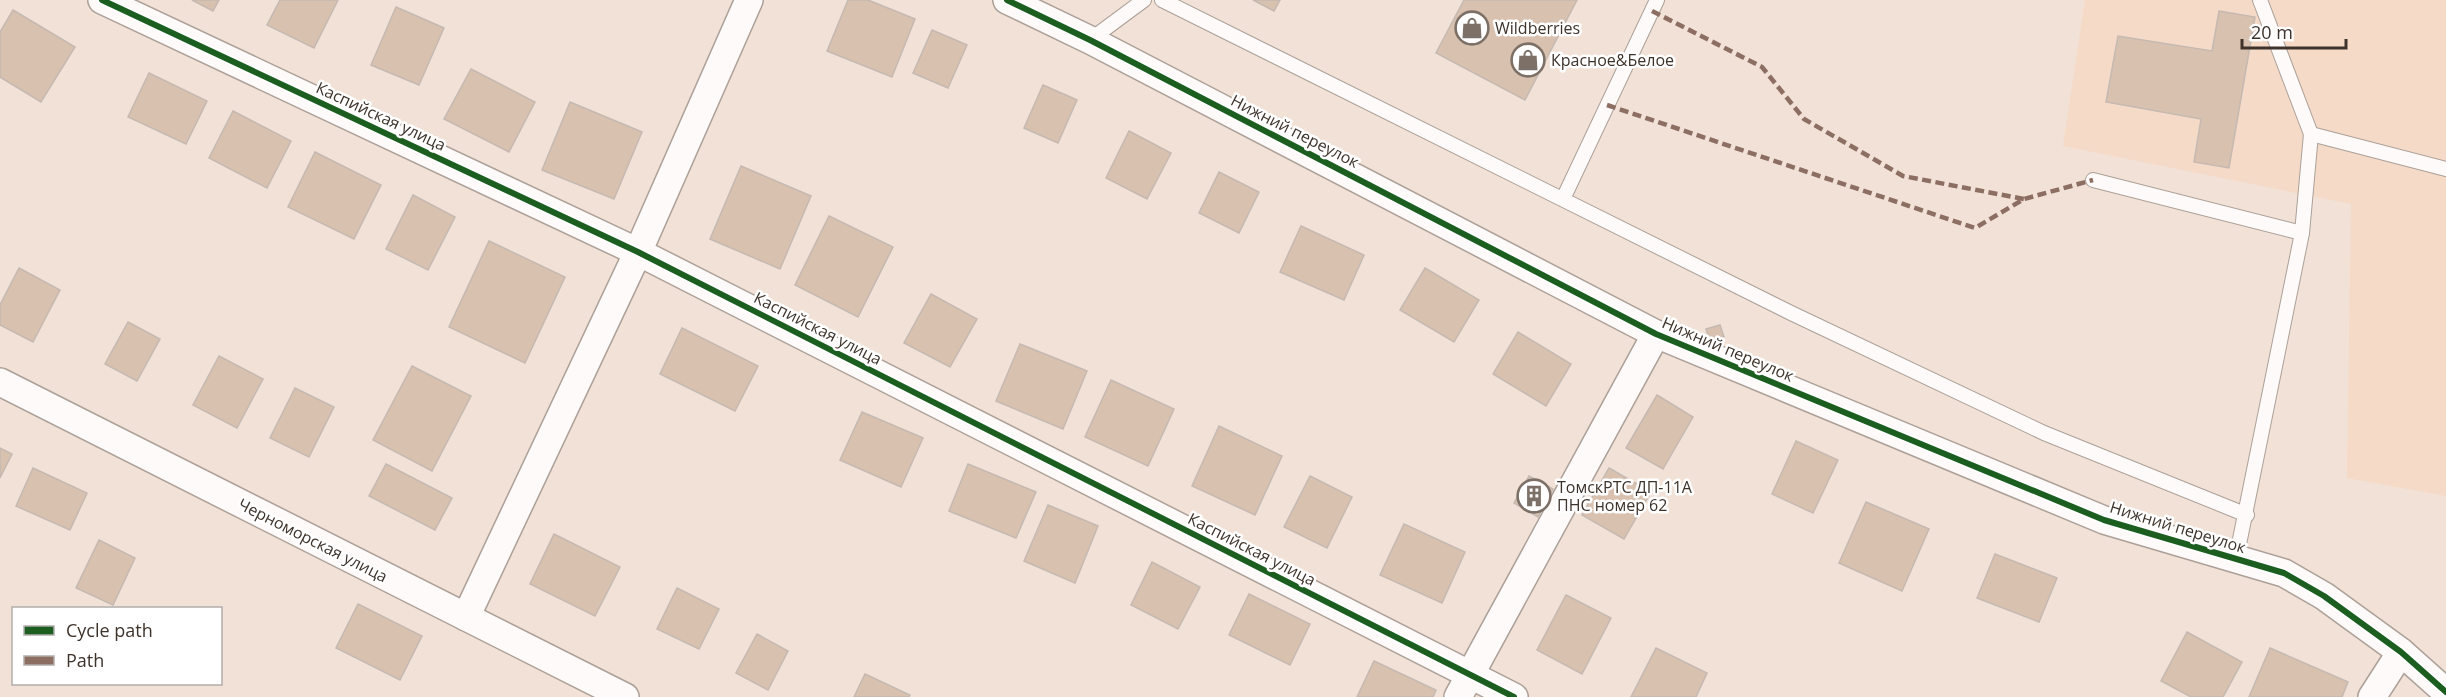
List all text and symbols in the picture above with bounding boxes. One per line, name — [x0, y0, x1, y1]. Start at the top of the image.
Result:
shop icon: Wildberries — [1454, 10, 1490, 46]
scale bar — [2242, 12, 2346, 50]
place label: Wildberries — [1495, 17, 1580, 39]
text: 20 m — [2251, 20, 2293, 44]
shop icon: Красное&Белое — [1510, 42, 1546, 78]
place label: Красное&Белое — [1551, 49, 1674, 71]
street label: Каспийская улица — [313, 76, 449, 156]
street label: Нижний переулок — [1227, 89, 1364, 173]
street label: Каспийская улица — [750, 286, 886, 370]
street label: Нижний переулок — [1659, 311, 1798, 387]
place label: ТомскРТС ДП-11А ПНС номер 62 — [1557, 476, 1693, 516]
building icon: ТомскРТС ДП-11А ПНС номер 62 — [1516, 478, 1552, 514]
street label: Черноморская улица — [235, 493, 391, 587]
street label: Нижний переулок — [2107, 496, 2249, 558]
street label: Каспийская улица — [1184, 507, 1320, 591]
legend — [12, 607, 222, 685]
text: Cycle path — [66, 618, 153, 642]
text: Path — [66, 648, 104, 672]

